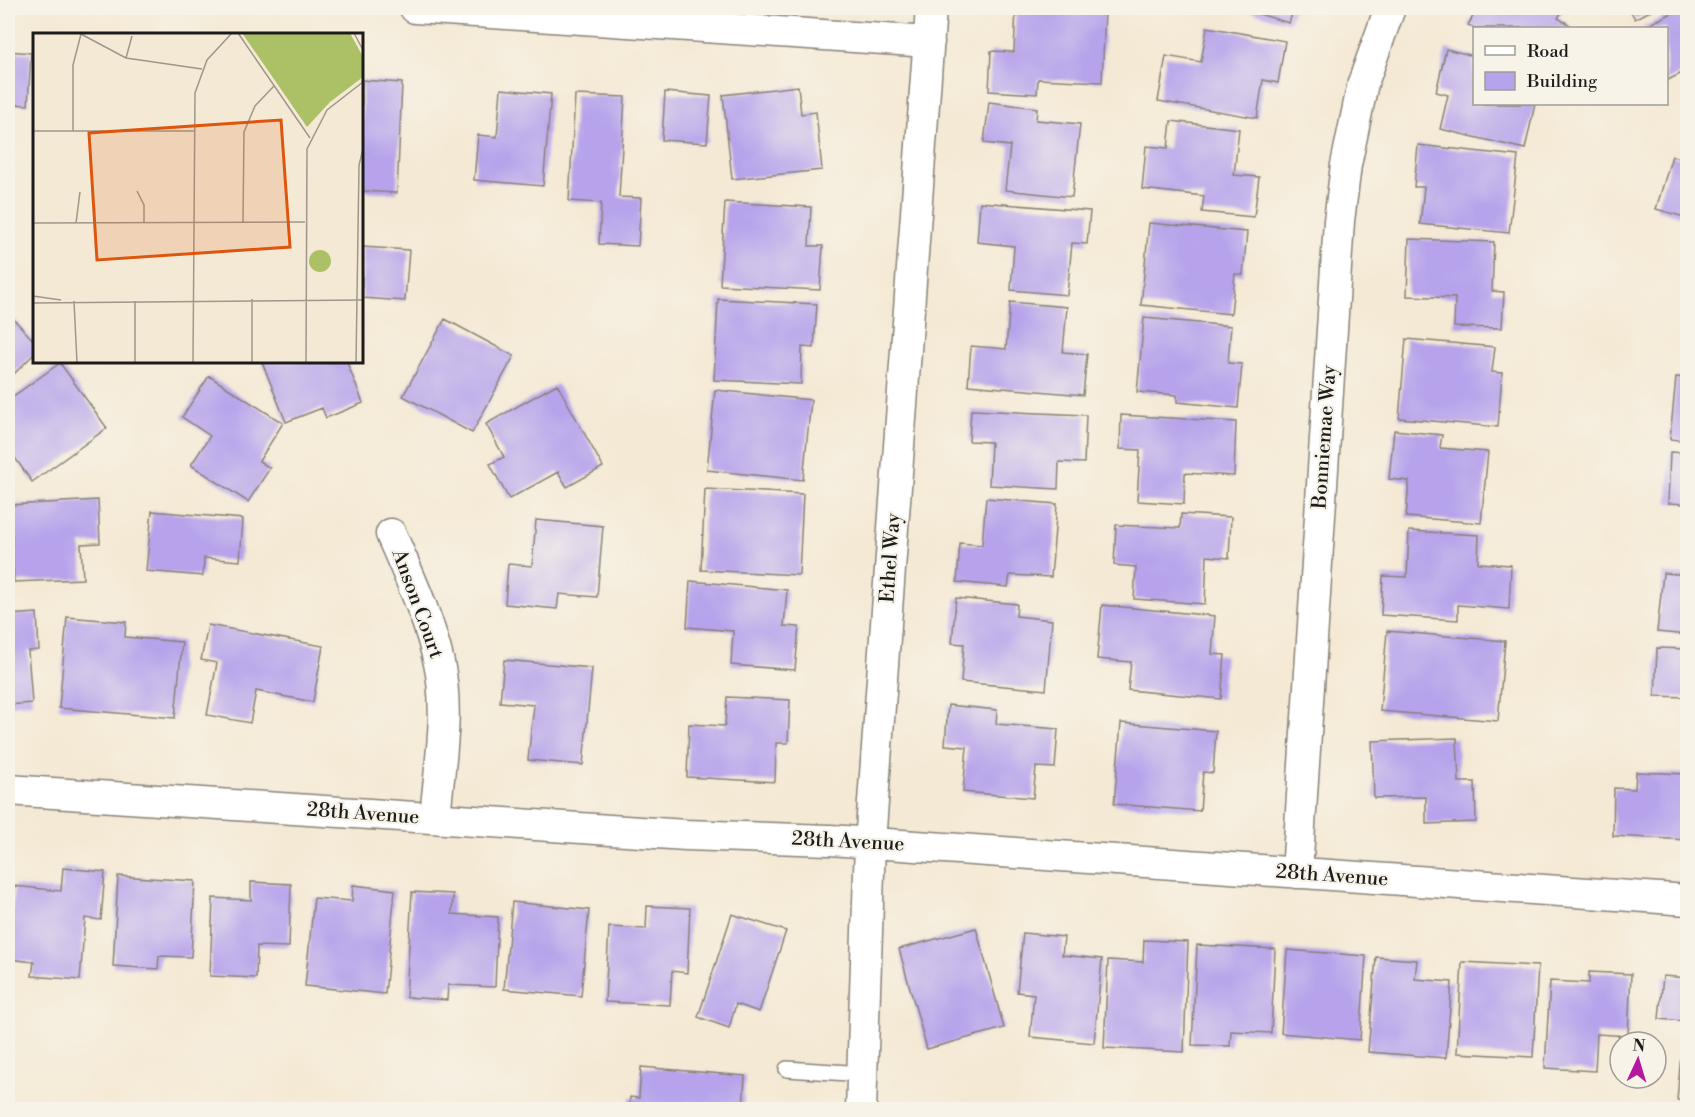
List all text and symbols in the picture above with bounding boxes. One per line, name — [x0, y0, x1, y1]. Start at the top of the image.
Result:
legend — [1473, 27, 1668, 105]
inset map — [33, 33, 363, 363]
text: Road — [1527, 40, 1570, 63]
text: Building — [1526, 70, 1598, 93]
street label: Bonniemae Way — [1307, 364, 1343, 511]
street label: Ethel Way — [875, 512, 907, 604]
street label: Anson Court — [385, 545, 448, 662]
street label: 28th Avenue — [306, 798, 420, 830]
street label: 28th Avenue — [791, 827, 905, 857]
street label: 28th Avenue — [1275, 860, 1389, 892]
north arrow — [1608, 1030, 1668, 1090]
text: N — [1632, 1036, 1646, 1056]

